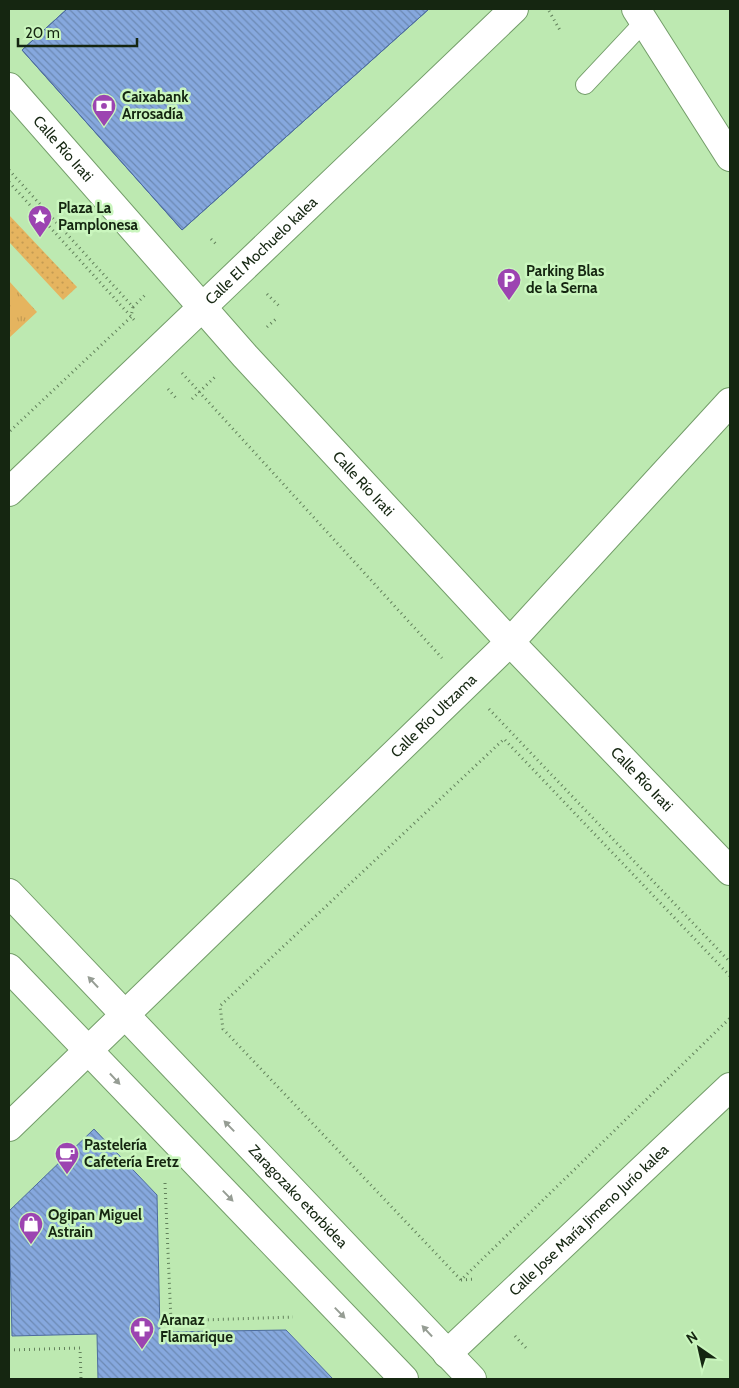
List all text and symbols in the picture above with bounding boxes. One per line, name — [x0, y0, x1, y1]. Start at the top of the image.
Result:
scale bar — [18, 15, 136, 47]
text: 20 m — [25, 24, 60, 42]
place label: Caixabank Arrosadía — [122, 88, 189, 123]
bank icon: Caixabank Arrosadía — [91, 93, 117, 127]
street label: Calle Río Irati — [29, 112, 97, 185]
street label: Calle El Mochuelo kalea — [202, 193, 321, 308]
place label: Plaza La Pamplonesa — [58, 199, 139, 234]
place icon: Plaza La Pamplonesa — [27, 204, 53, 238]
place label: Parking Blas de la Serna — [526, 262, 604, 297]
parking icon: Parking Blas de la Serna — [496, 267, 522, 301]
street label: Calle Río Irati — [329, 448, 398, 520]
street label: Calle Río Ultzama — [387, 670, 481, 761]
street label: Calle Río Irati — [607, 743, 677, 815]
one-way arrow — [87, 977, 99, 989]
one-way arrow — [109, 1073, 121, 1085]
one-way arrow — [223, 1120, 235, 1132]
place label: Pastelería Cafetería Eretz — [84, 1136, 179, 1171]
street label: Calle Jose María Jimeno Jurío kalea — [505, 1140, 673, 1300]
cafe icon: Pastelería Cafetería Eretz — [54, 1141, 80, 1175]
street label: Zaragozako etorbidea — [245, 1141, 352, 1252]
one-way arrow — [222, 1190, 234, 1202]
place label: Ogipan Miguel Astrain — [48, 1206, 142, 1241]
shop icon: Ogipan Miguel Astrain — [18, 1211, 44, 1245]
one-way arrow — [334, 1307, 346, 1319]
place label: Aranaz Flamarique — [160, 1311, 233, 1346]
pharmacy icon: Aranaz Flamarique — [129, 1316, 155, 1350]
north arrow — [674, 1323, 724, 1373]
one-way arrow — [421, 1326, 433, 1338]
text: N — [683, 1327, 701, 1347]

